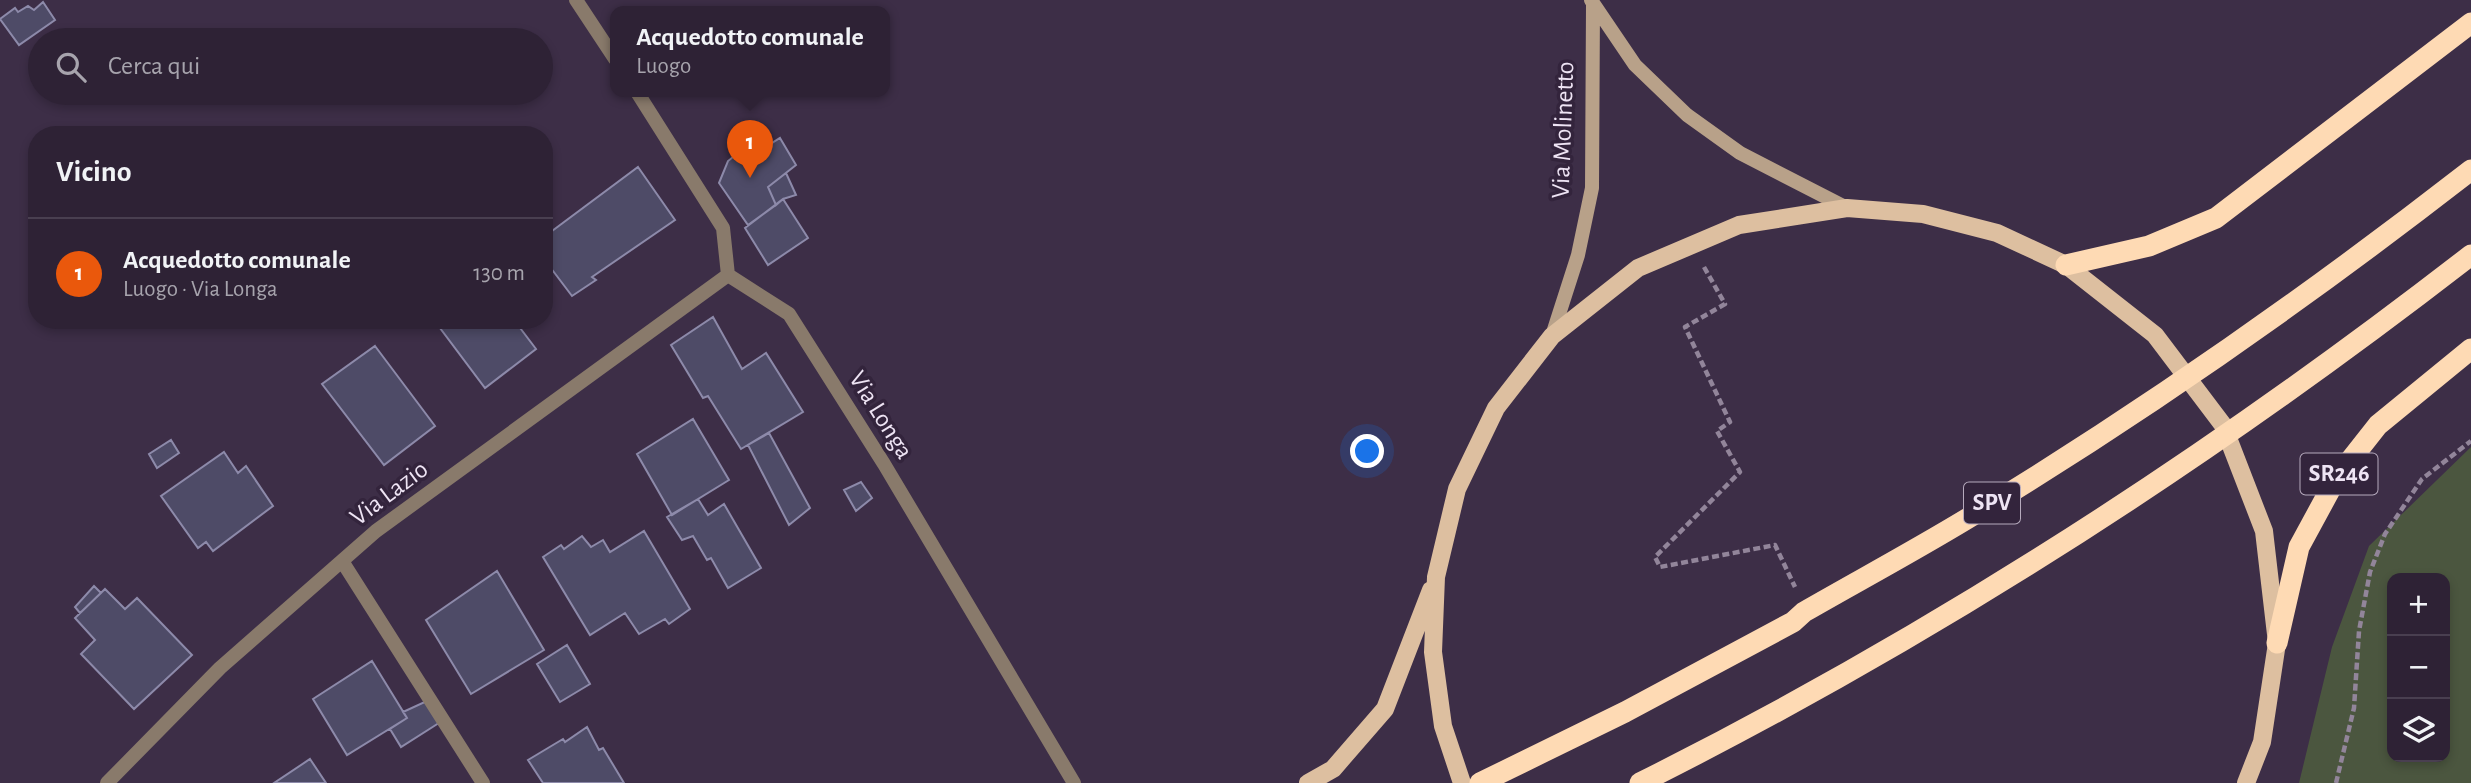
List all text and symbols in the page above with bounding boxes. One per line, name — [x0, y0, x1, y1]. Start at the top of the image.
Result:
popup — [610, 6, 890, 97]
text: Acquedotto comunale — [636, 24, 864, 50]
search box — [28, 28, 553, 105]
icon: search — [52, 48, 90, 86]
text: Cerca qui — [108, 53, 200, 79]
text: Luogo — [636, 55, 691, 78]
street label: Via Molinetto — [1548, 61, 1578, 199]
pin: 1 — [727, 120, 773, 178]
text: Vicino — [56, 157, 132, 187]
text: Acquedotto comunale — [123, 247, 351, 273]
text: 1 — [75, 262, 83, 285]
text: 130 m — [473, 262, 525, 285]
text: Luogo · Via Longa — [123, 278, 278, 301]
street label: Via Longa — [844, 367, 918, 463]
your location — [1350, 434, 1384, 468]
road number: SR246 — [2300, 453, 2378, 494]
street label: Via Lazio — [345, 456, 433, 530]
road number: SPV — [1964, 482, 2020, 524]
map controls — [2387, 573, 2450, 762]
button: + — [2387, 573, 2450, 636]
button: − — [2387, 636, 2450, 699]
button: layers — [2387, 699, 2450, 762]

